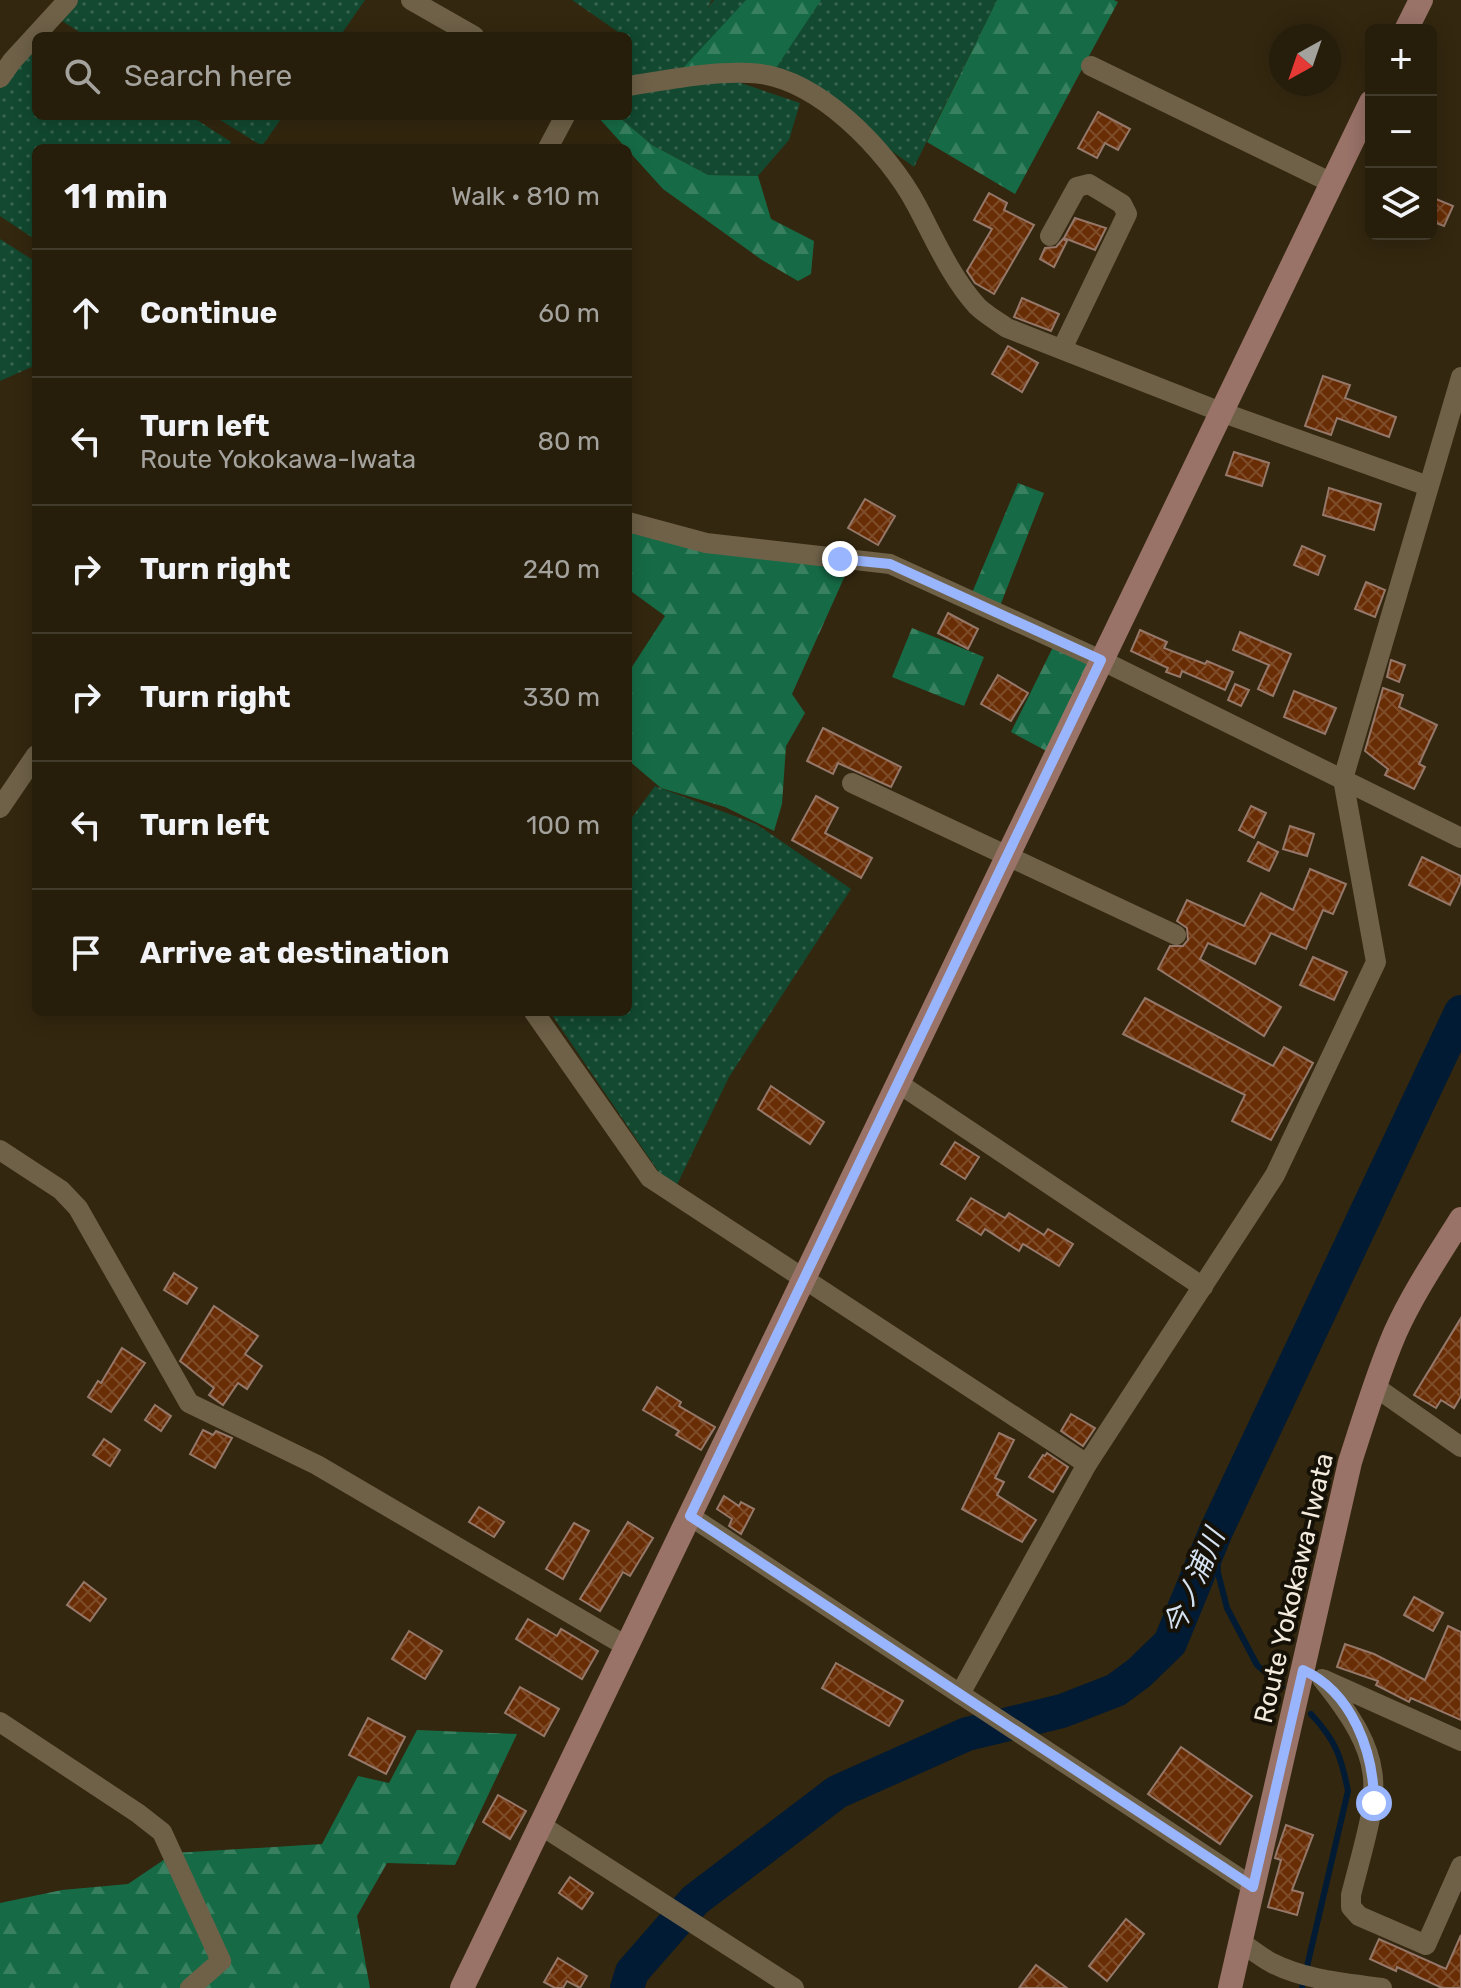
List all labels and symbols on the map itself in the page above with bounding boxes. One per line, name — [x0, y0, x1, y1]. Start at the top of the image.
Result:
north arrow — [1269, 24, 1341, 96]
route end — [822, 541, 858, 577]
street label: Route Yokokawa-Iwata — [1248, 1450, 1340, 1726]
water label: 今ノ浦川 — [1157, 1521, 1232, 1640]
route start — [1356, 1785, 1392, 1821]

